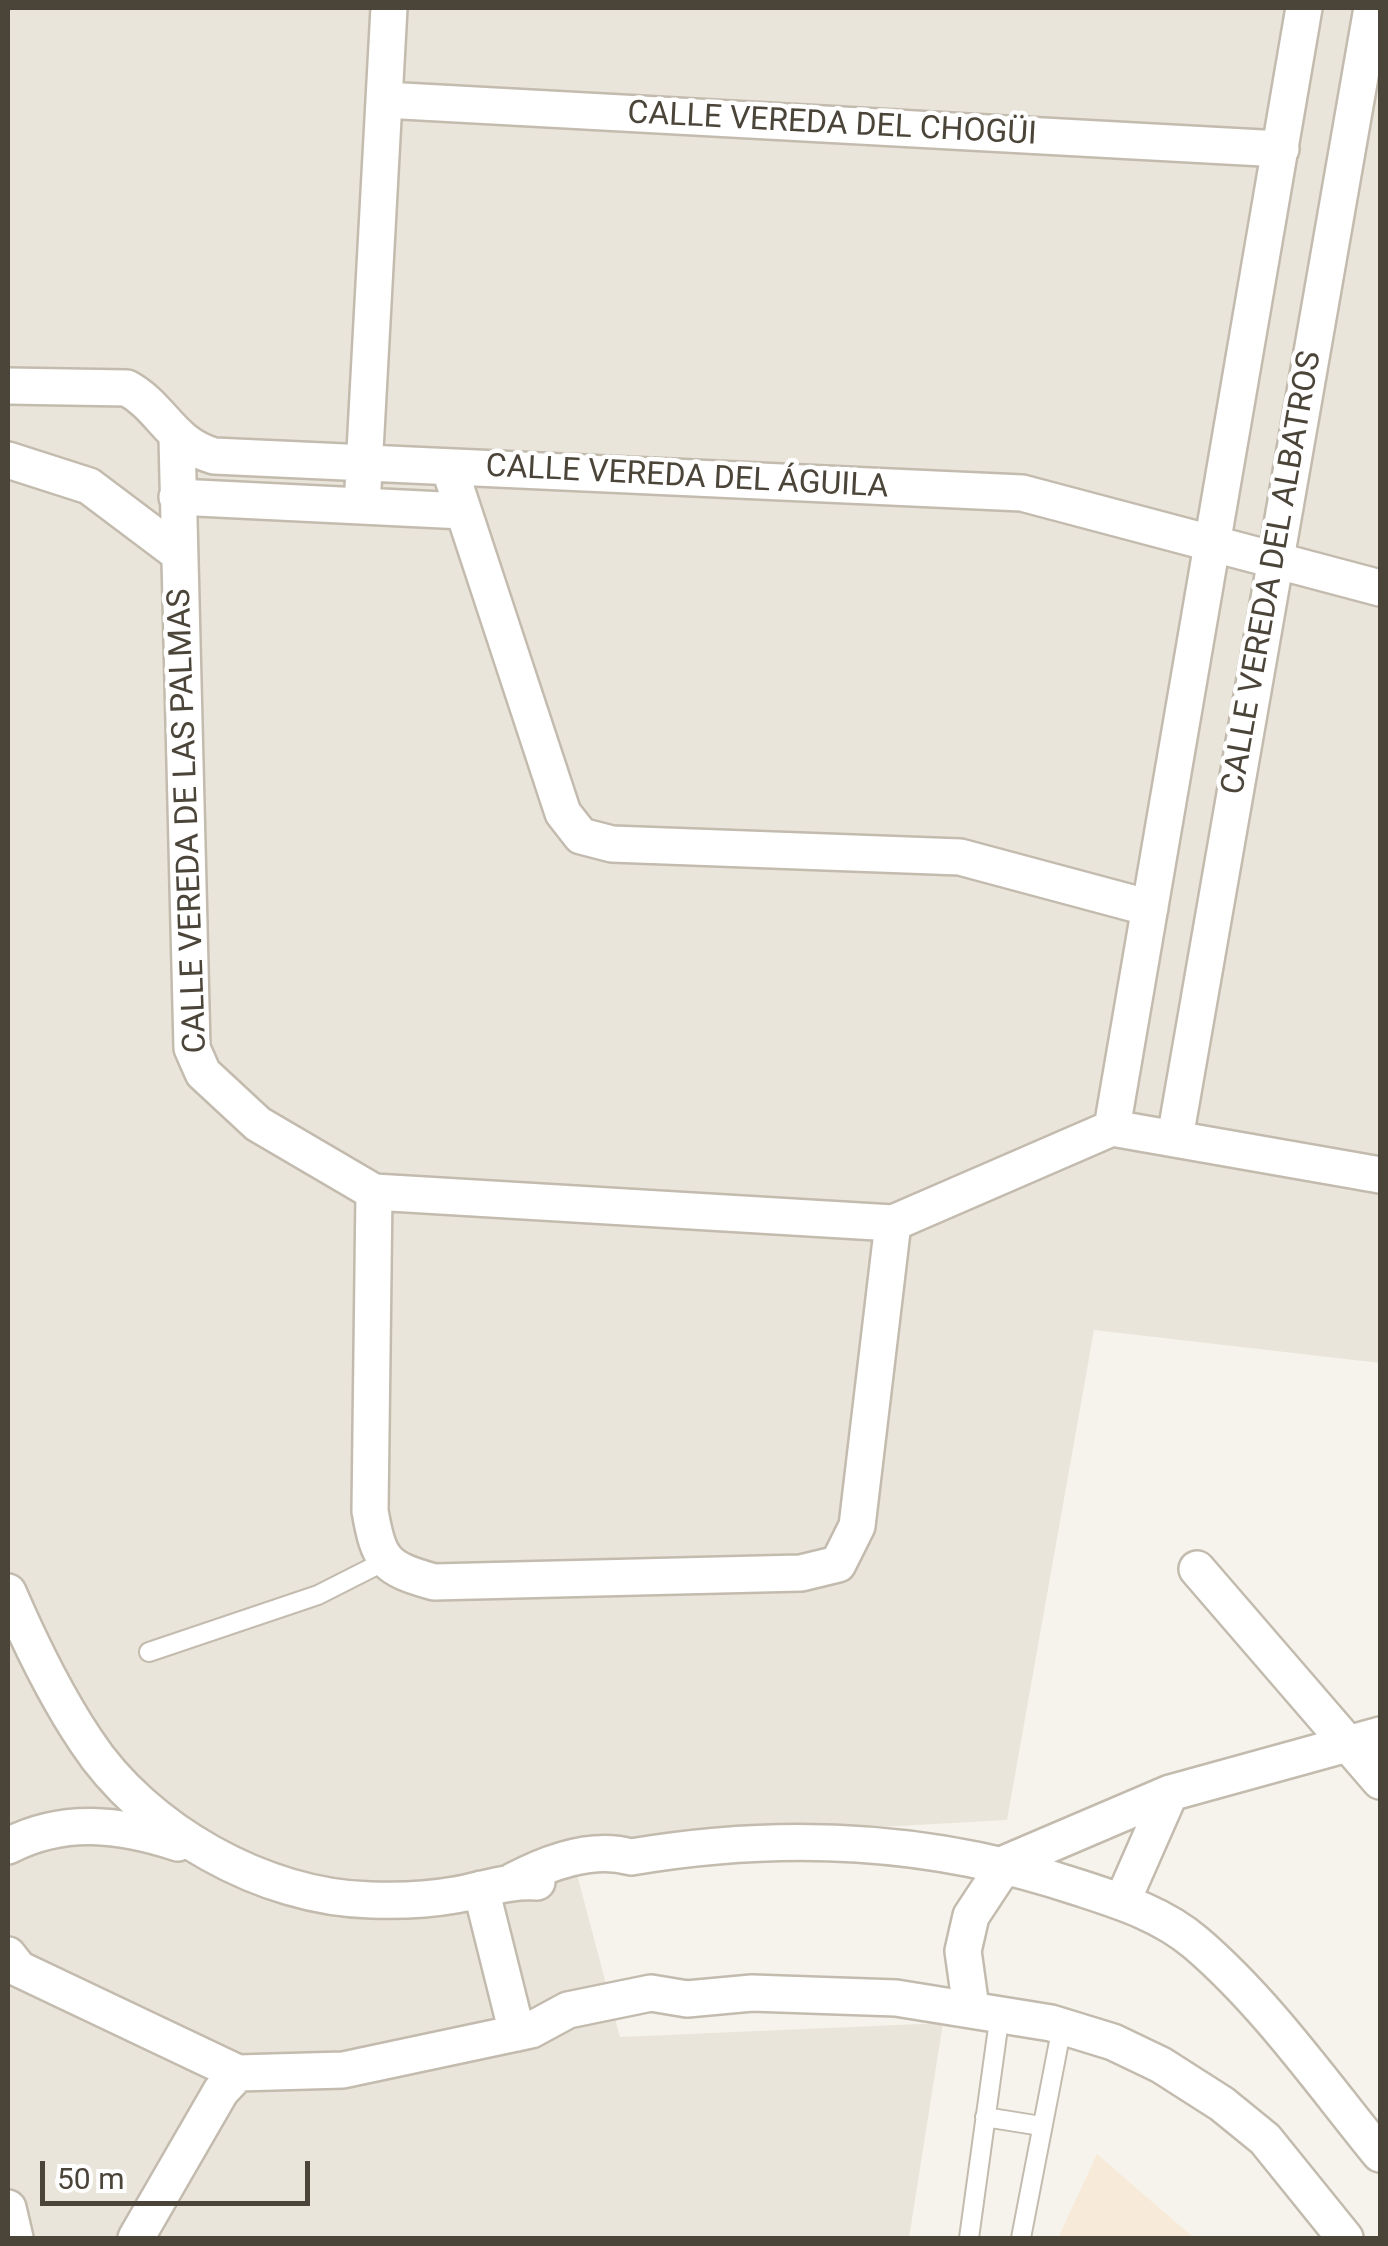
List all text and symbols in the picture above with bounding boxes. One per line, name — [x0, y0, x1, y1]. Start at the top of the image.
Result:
street label: CALLE VEREDA DEL CHOGÜI — [627, 95, 1037, 155]
street label: CALLE VEREDA DEL ALBATROS — [1215, 348, 1331, 798]
street label: CALLE VEREDA DEL ÁGUILA — [485, 448, 889, 508]
street label: CALLE VEREDA DE LAS PALMAS — [162, 588, 216, 1054]
scale bar — [45, 2141, 315, 2203]
text: 50 m — [57, 2161, 124, 2196]

